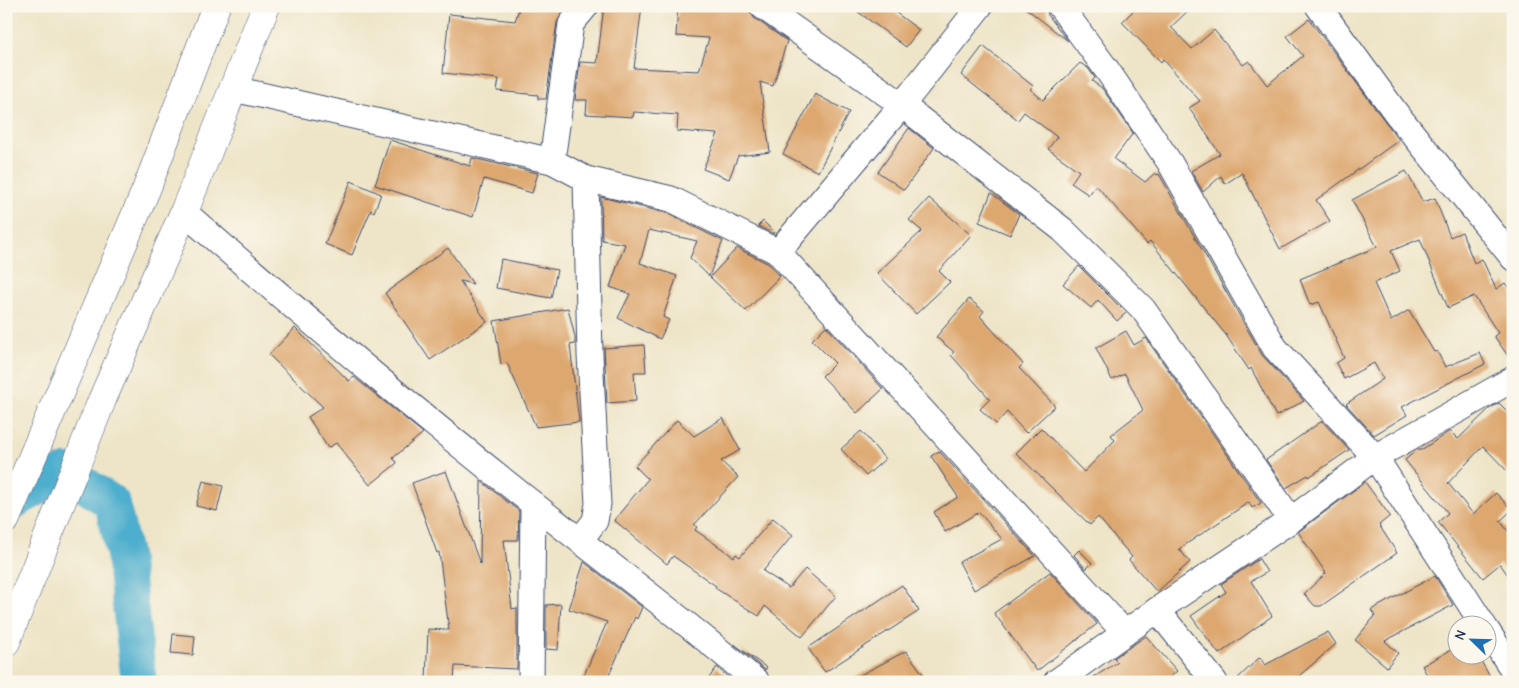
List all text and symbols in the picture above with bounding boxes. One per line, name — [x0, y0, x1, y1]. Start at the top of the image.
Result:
north arrow — [1446, 616, 1496, 666]
text: N — [1451, 628, 1470, 643]

